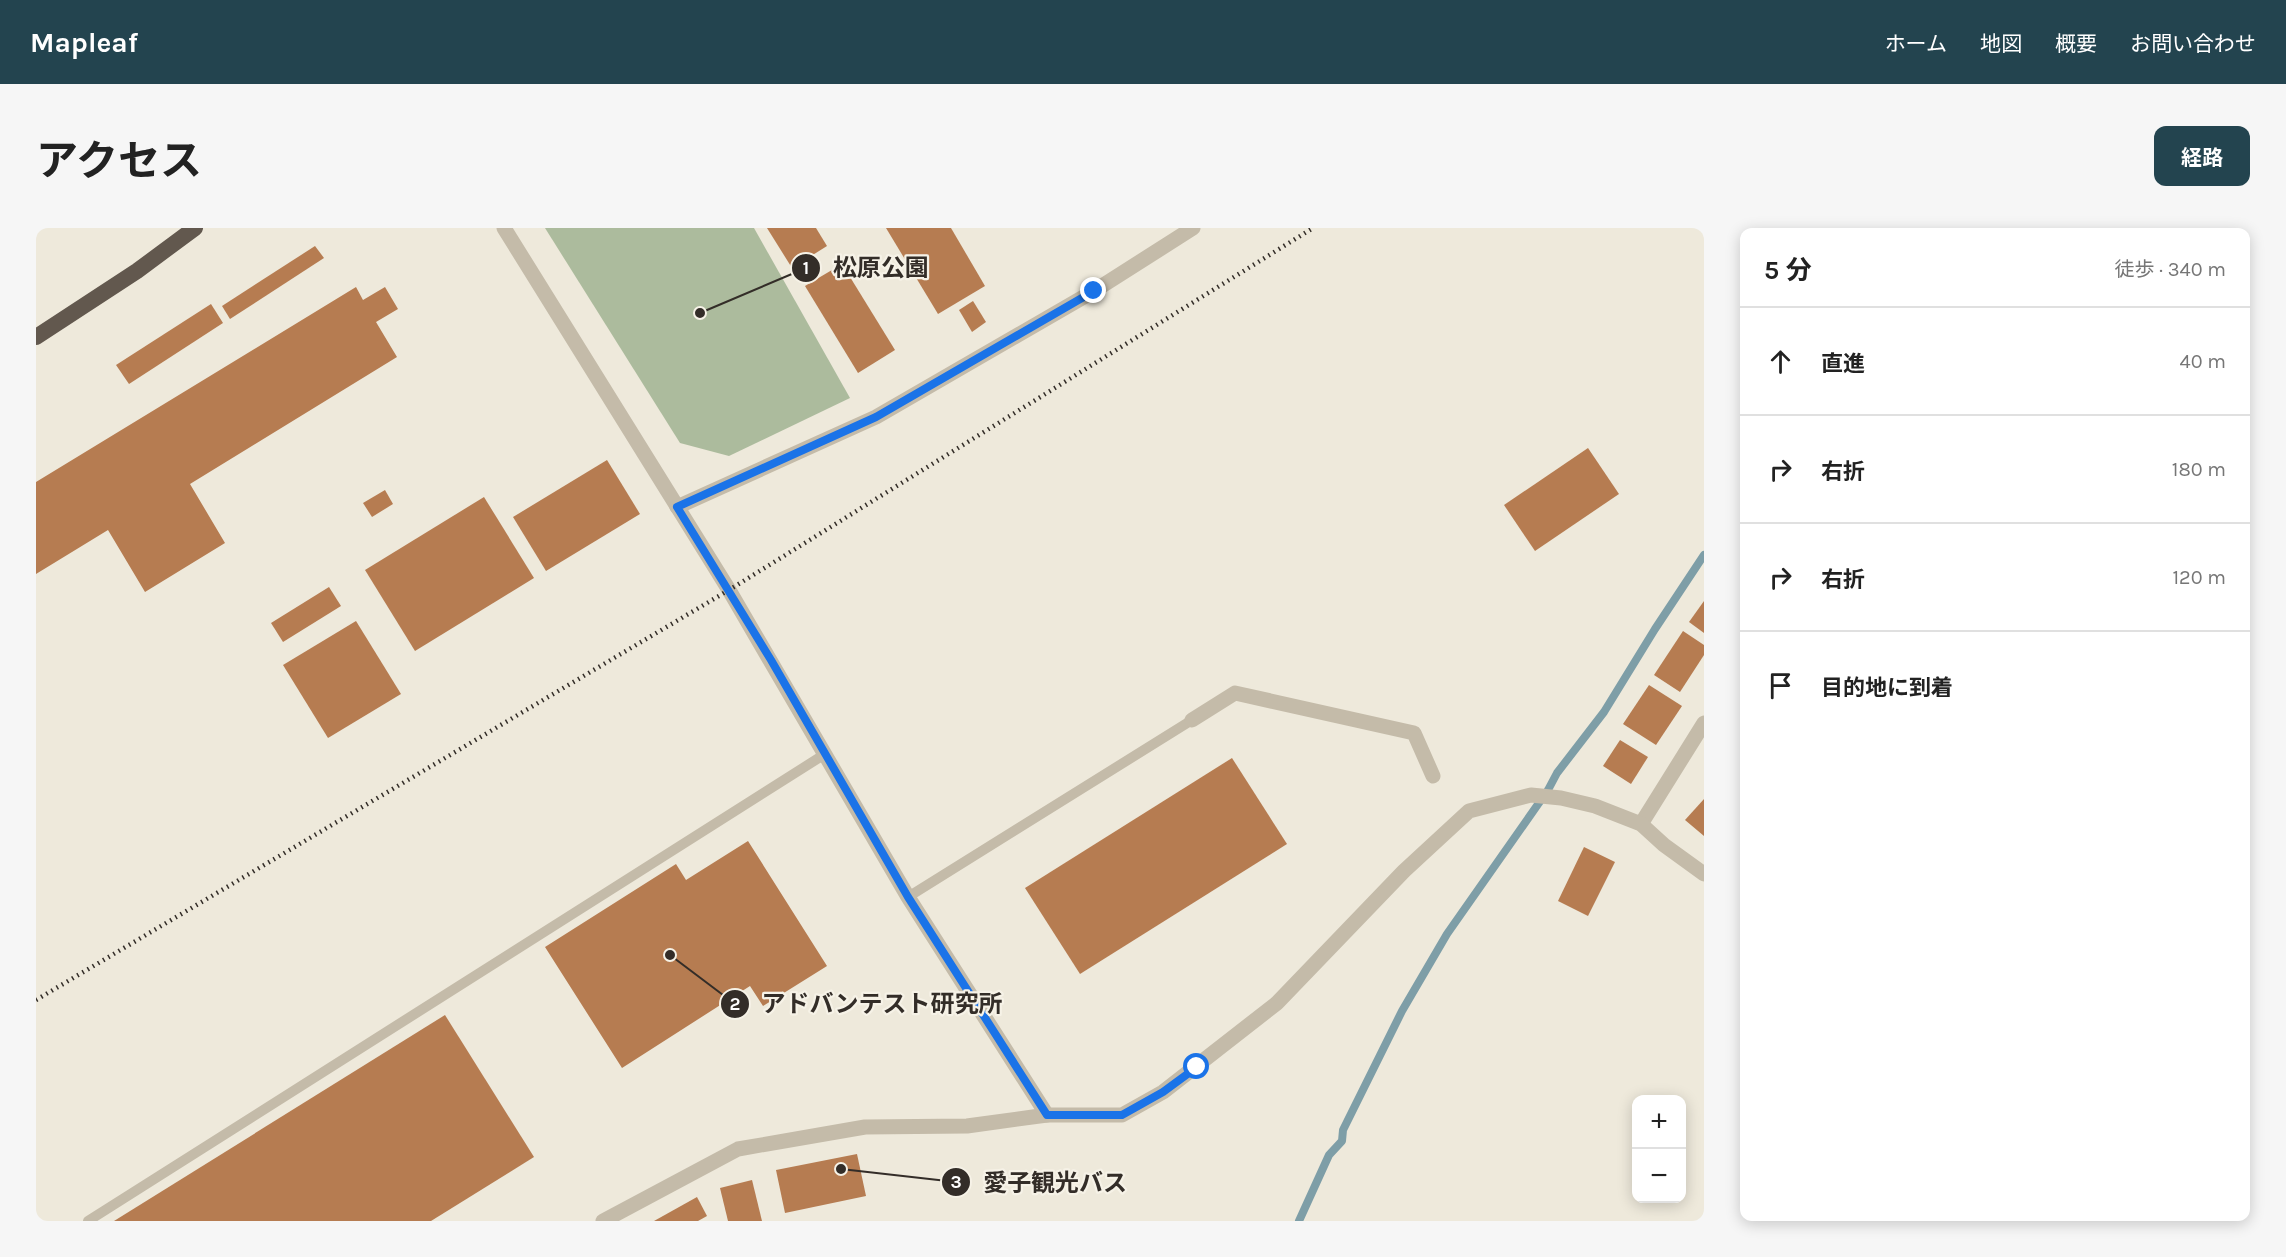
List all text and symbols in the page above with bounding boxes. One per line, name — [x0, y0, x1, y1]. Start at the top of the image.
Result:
text: Mapleaf — [30, 26, 138, 59]
text: ホーム — [1885, 32, 1947, 56]
text: 地図 — [1980, 32, 2022, 56]
text: 概要 — [2055, 32, 2097, 56]
text: お問い合わせ — [2130, 32, 2256, 56]
button: 経路 — [2154, 126, 2250, 186]
text: アクセス — [36, 136, 202, 186]
callout: 松原公園 — [791, 247, 941, 289]
text: 松原公園 — [833, 254, 929, 282]
text: 5 分 — [1764, 255, 1812, 286]
text: 1 — [803, 257, 809, 279]
text: 徒歩 · 340 m — [2115, 258, 2226, 281]
route end — [1080, 277, 1106, 303]
icon: ahead — [1764, 345, 1797, 378]
text: 40 m — [2180, 350, 2226, 373]
text: 直進 — [1821, 351, 1865, 377]
icon: right — [1764, 453, 1797, 486]
text: 180 m — [2172, 458, 2226, 481]
text: 右折 — [1821, 459, 1865, 485]
icon: right — [1764, 561, 1797, 594]
text: 120 m — [2172, 566, 2226, 589]
text: 右折 — [1821, 567, 1865, 593]
icon: arrive — [1764, 669, 1797, 702]
text: 目的地に到着 — [1821, 675, 1953, 701]
callout: アドバンテスト研究所 — [720, 983, 1014, 1025]
text: アドバンテスト研究所 — [761, 990, 1003, 1018]
text: 2 — [730, 993, 740, 1015]
route start — [1183, 1053, 1209, 1079]
map controls — [1632, 1095, 1686, 1203]
button: + — [1632, 1095, 1686, 1149]
button: − — [1632, 1149, 1686, 1203]
callout: 愛子観光バス — [941, 1161, 1139, 1203]
text: 愛子観光バス — [983, 1169, 1127, 1197]
text: 3 — [950, 1171, 962, 1193]

